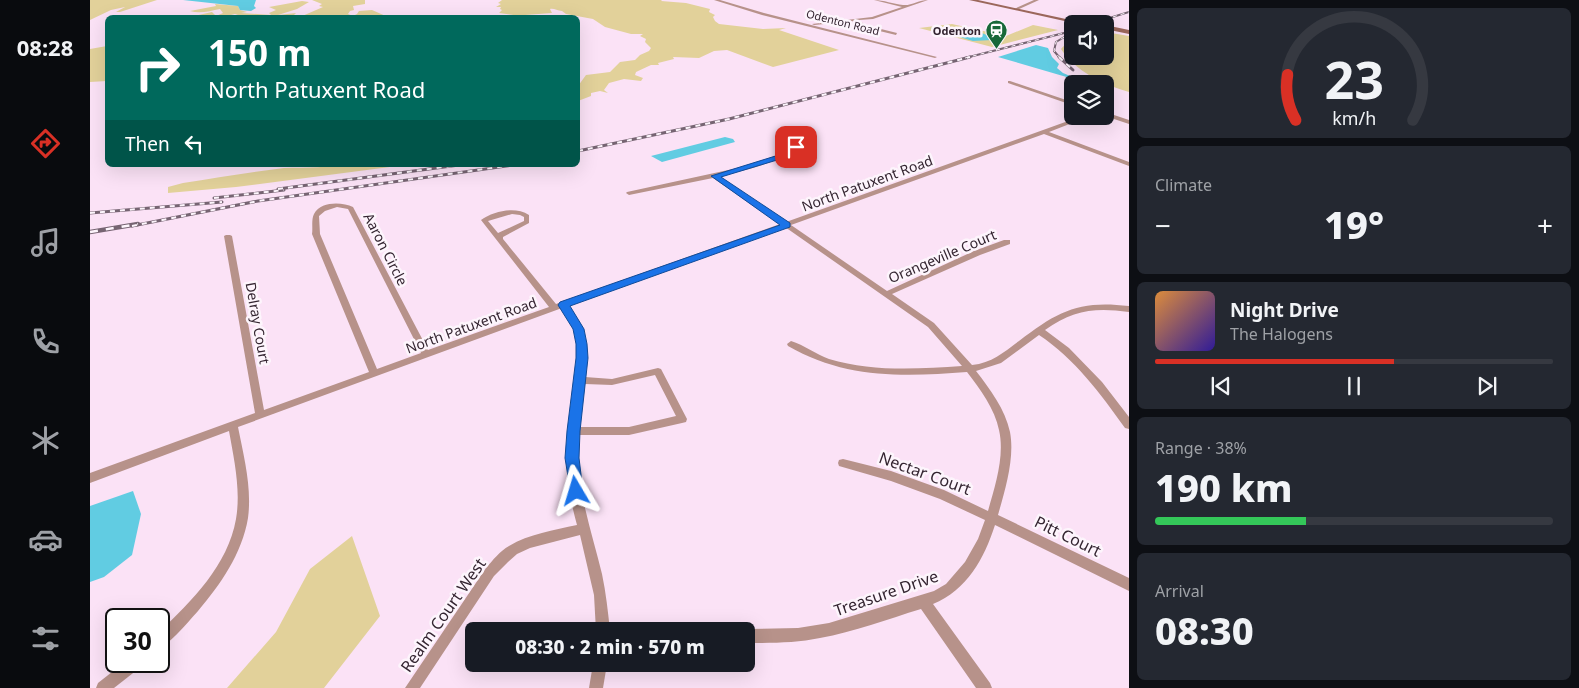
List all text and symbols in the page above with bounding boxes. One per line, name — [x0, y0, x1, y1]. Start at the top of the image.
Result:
street label: Odenton Road — [805, 6, 881, 38]
map controls — [1064, 15, 1114, 125]
button: sound — [1064, 15, 1114, 65]
station icon: Odenton — [985, 18, 1009, 49]
place label: Odenton — [933, 23, 981, 38]
text: 150 m — [208, 29, 311, 76]
text: 08:28 — [17, 32, 73, 62]
icon: right — [125, 35, 190, 100]
text: 23 — [1324, 43, 1384, 114]
text: North Patuxent Road — [208, 74, 425, 104]
button: layers — [1064, 75, 1114, 125]
text: km/h — [1332, 106, 1376, 130]
icon: directions — [28, 126, 63, 161]
pin — [775, 126, 817, 168]
icon: left — [180, 130, 208, 158]
text: Then — [125, 131, 170, 157]
icon: arrive — [782, 133, 810, 161]
street label: North Patuxent Road — [799, 150, 935, 216]
text: Climate — [1155, 174, 1212, 196]
text: 19° — [1324, 198, 1384, 250]
text: − — [1155, 206, 1171, 244]
text: + — [1537, 206, 1553, 244]
street label: Aaron Circle — [360, 209, 412, 289]
icon: music — [28, 225, 63, 260]
street label: Orangeville Court — [885, 225, 999, 287]
street label: Delray Court — [241, 281, 275, 365]
street label: North Patuxent Road — [403, 292, 539, 358]
text: Night Drive — [1230, 297, 1339, 323]
text: The Halogens — [1230, 323, 1333, 345]
icon: phone — [28, 324, 63, 359]
icon: previous — [1207, 372, 1235, 400]
icon: pause — [1340, 372, 1368, 400]
icon: next — [1473, 372, 1501, 400]
icon: climate — [28, 423, 63, 458]
text: Range · 38% — [1155, 437, 1247, 459]
street label: Nectar Court — [876, 446, 974, 500]
text: 190 km — [1155, 461, 1293, 513]
position arrow — [549, 464, 601, 516]
street label: Pitt Court — [1031, 510, 1105, 562]
icon: car — [28, 522, 63, 557]
street label: Realm Court West — [395, 553, 491, 676]
street label: Treasure Drive — [831, 565, 941, 621]
text: Arrival — [1155, 580, 1204, 602]
text: 08:30 — [1155, 604, 1254, 656]
speed limit sign: 30 — [105, 608, 170, 673]
icon: filters — [28, 621, 63, 656]
text: 08:30 · 2 min · 570 m — [515, 634, 705, 660]

